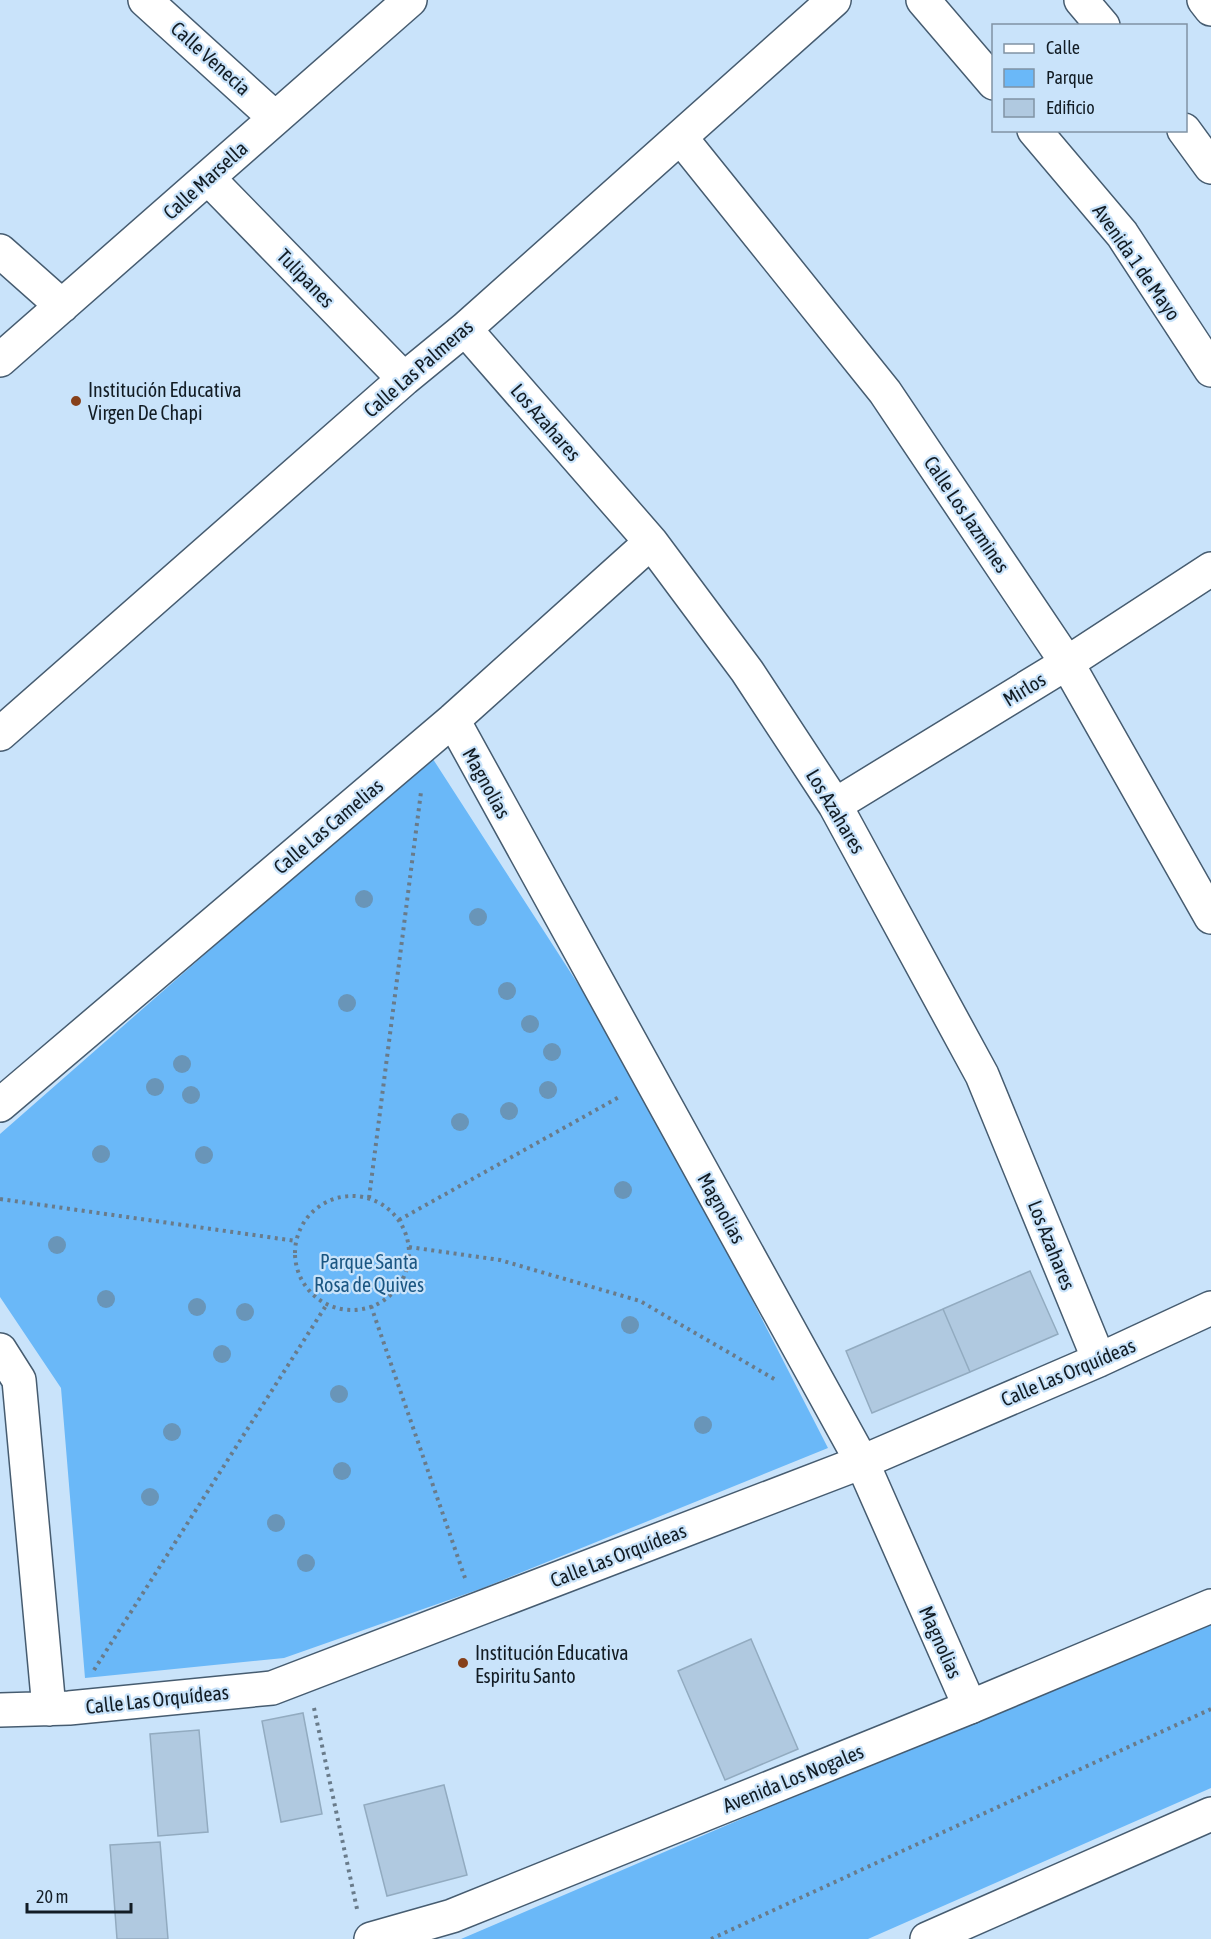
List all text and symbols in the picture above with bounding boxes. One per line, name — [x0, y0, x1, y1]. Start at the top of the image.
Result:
street label: Calle Venecia — [167, 16, 255, 100]
legend — [992, 24, 1187, 132]
text: Calle — [1046, 37, 1080, 58]
text: Parque — [1046, 67, 1094, 88]
text: Edificio — [1046, 97, 1095, 118]
street label: Calle Marsella — [158, 136, 252, 224]
street label: Avenida 1 de Mayo — [1088, 200, 1186, 324]
street label: Tulipanes — [273, 244, 339, 312]
street label: Calle Las Palmeras — [359, 314, 477, 422]
place label: Institución Educativa Virgen De Chapi — [88, 378, 242, 424]
street label: Los Azahares — [506, 379, 586, 465]
marker: Institución Educativa Virgen De Chapi — [69, 394, 83, 408]
street label: Calle Los Jazmines — [920, 452, 1014, 576]
street label: Mirlos — [999, 667, 1049, 711]
street label: Magnolias — [458, 744, 516, 822]
street label: Los Azahares — [802, 765, 870, 857]
street label: Calle Las Camelias — [269, 774, 387, 878]
street label: Magnolias — [693, 1169, 751, 1247]
street label: Los Azahares — [1024, 1197, 1080, 1293]
park label: Parque Santa Rosa de Quives — [314, 1250, 424, 1296]
street label: Calle Las Orquídeas — [997, 1333, 1139, 1411]
street label: Calle Las Orquídeas — [547, 1519, 689, 1591]
street label: Magnolias — [915, 1602, 967, 1682]
place label: Institución Educativa Espiritu Santo — [475, 1641, 629, 1687]
marker: Institución Educativa Espiritu Santo — [456, 1656, 470, 1670]
street label: Calle Las Orquídeas — [84, 1680, 230, 1718]
street label: Avenida Los Nogales — [719, 1739, 867, 1817]
scale bar — [27, 1876, 130, 1914]
text: 20 m — [36, 1886, 68, 1907]

